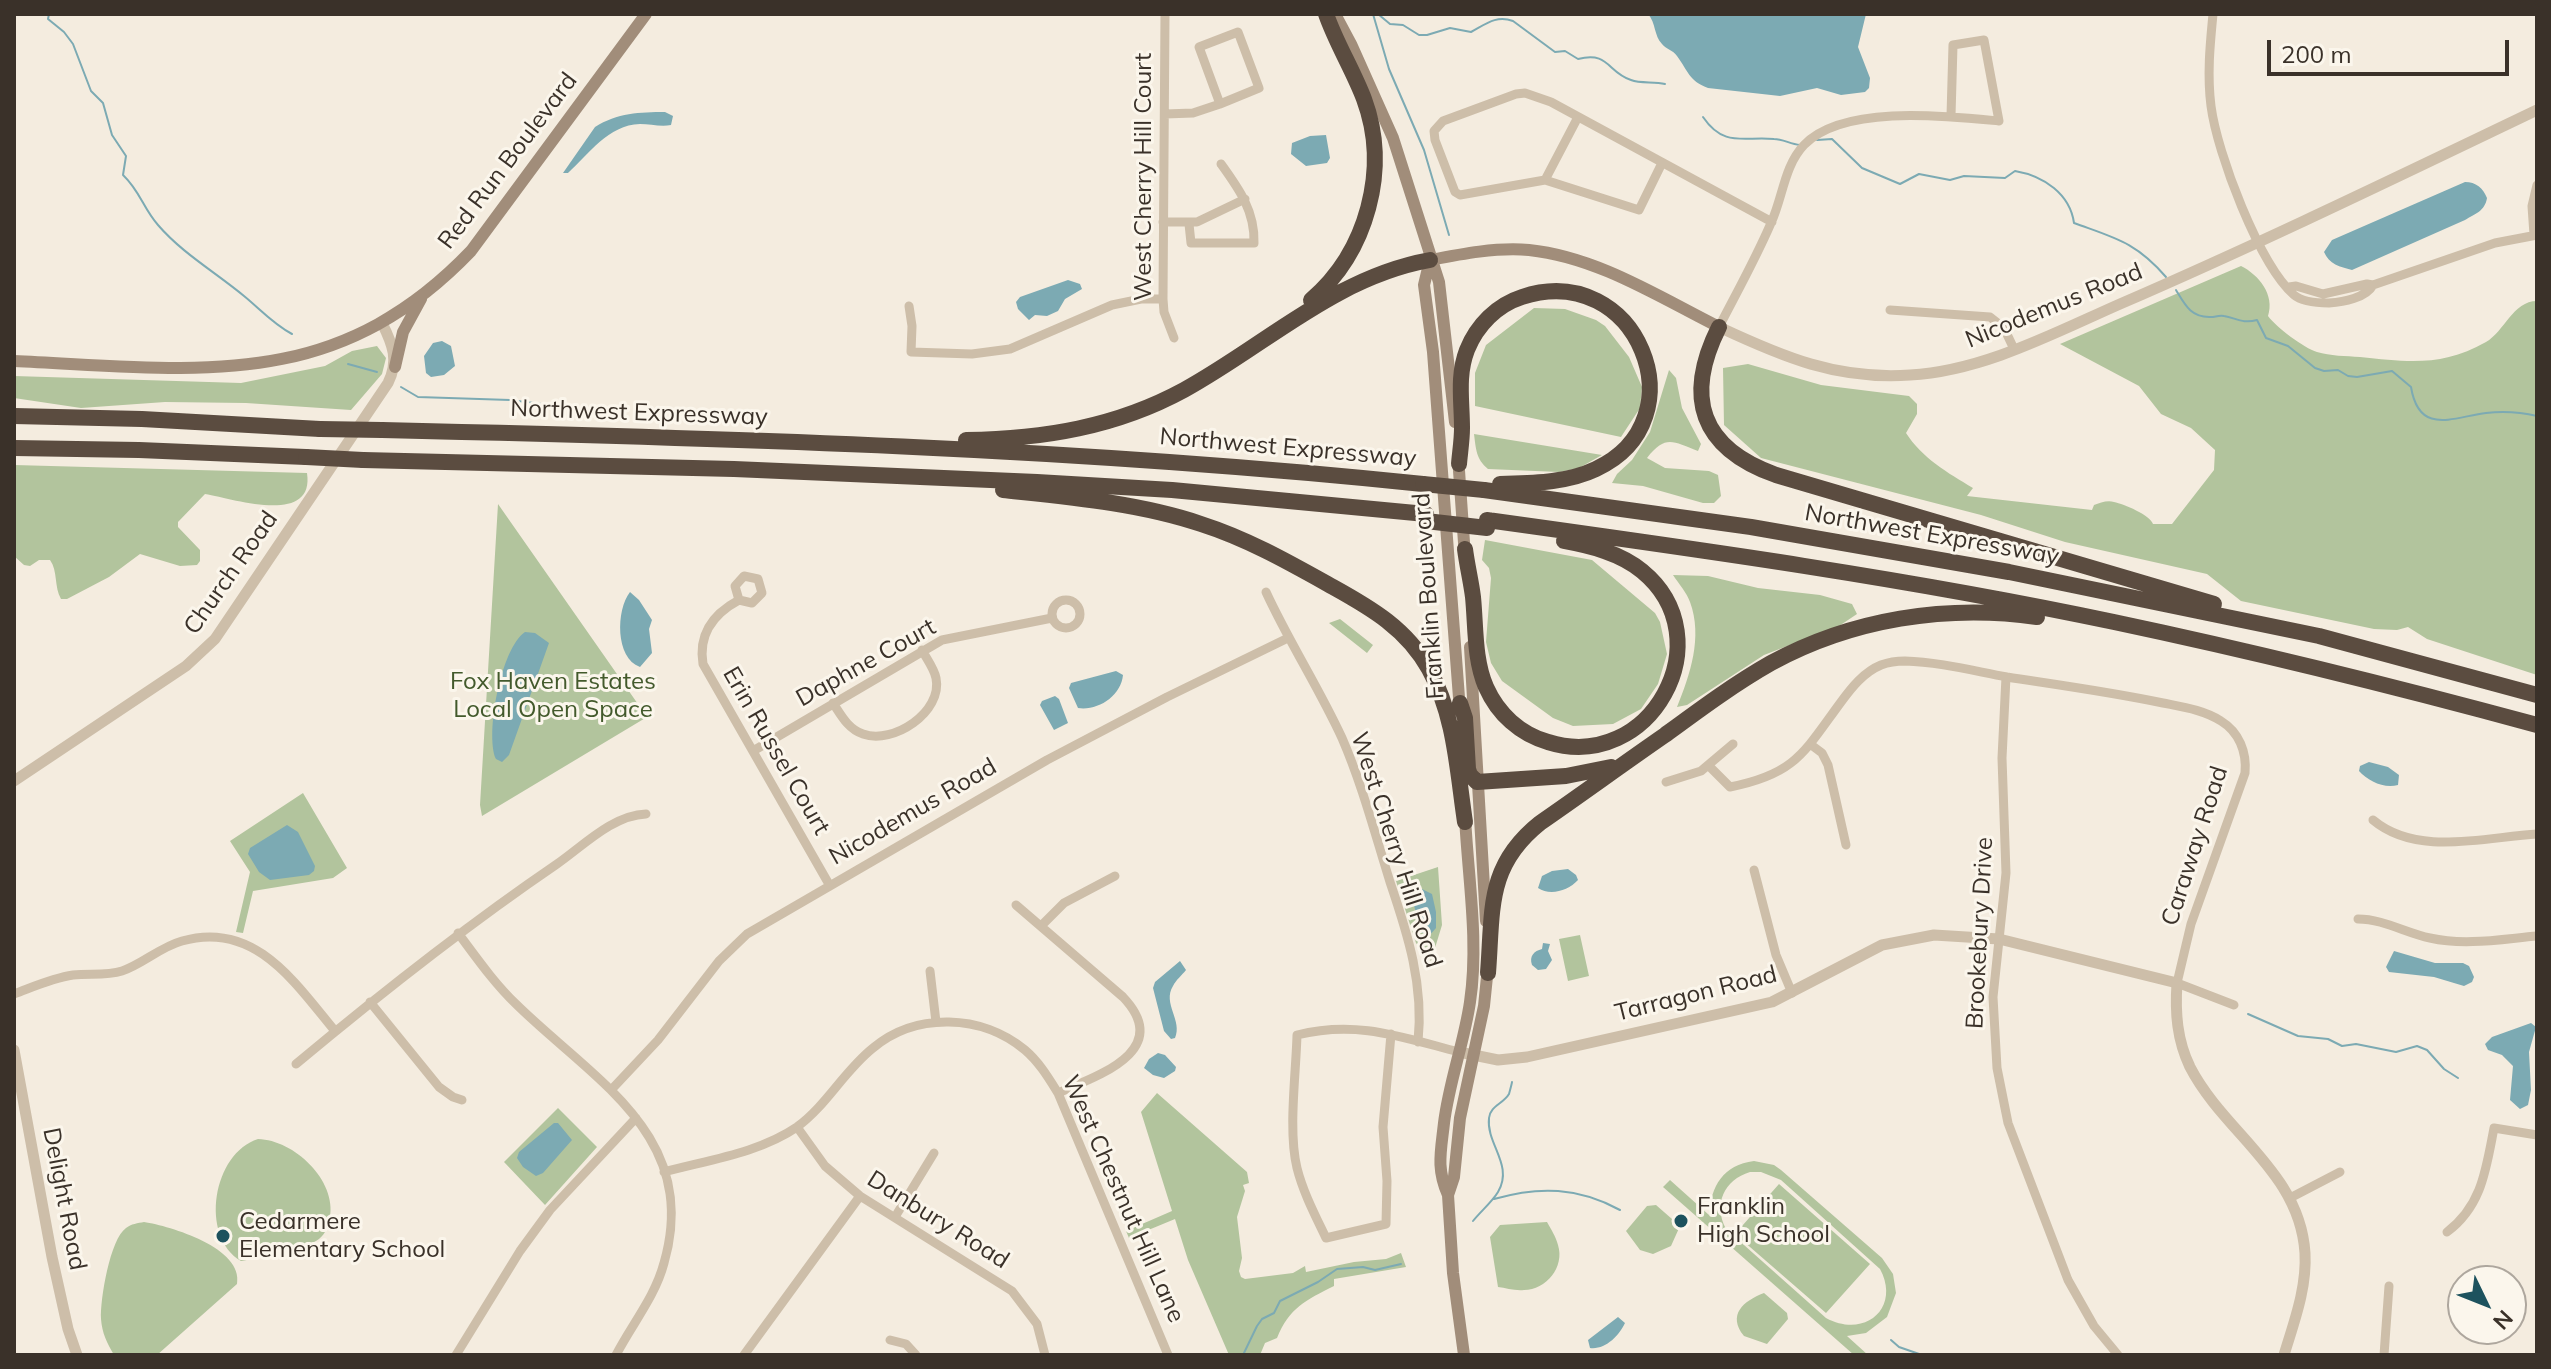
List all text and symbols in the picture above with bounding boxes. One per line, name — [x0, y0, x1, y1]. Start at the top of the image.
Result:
scale bar — [2271, 24, 2513, 74]
text: 200 m — [2281, 39, 2352, 69]
street label: West Cherry Hill Court — [1130, 53, 1158, 301]
street label: Red Run Boulevard — [432, 67, 584, 255]
street label: Nicodemus Road — [1961, 257, 2147, 355]
street label: Northwest Expressway — [510, 394, 768, 432]
street label: Northwest Expressway — [1158, 422, 1418, 474]
street label: Franklin Boulevard — [1407, 492, 1451, 700]
street label: Northwest Expressway — [1803, 498, 2061, 572]
street label: Church Road — [178, 506, 284, 640]
street label: Daphne Court — [791, 613, 941, 713]
street label: Erin Russel Court — [716, 662, 836, 840]
park label: Fox Haven Estates Local Open Space — [450, 668, 656, 724]
street label: West Cherry Hill Road — [1344, 729, 1448, 971]
street label: Nicodemus Road — [824, 752, 1002, 872]
street label: Caraway Road — [2156, 763, 2234, 929]
street label: Brookebury Drive — [1961, 836, 1999, 1030]
street label: Tarragon Road — [1612, 960, 1780, 1028]
street label: West Chestnut Hill Lane — [1055, 1071, 1191, 1327]
street label: Delight Road — [36, 1125, 92, 1273]
street label: Danbury Road — [862, 1165, 1014, 1275]
place label: Franklin High School — [1697, 1193, 1830, 1249]
place label: Cedarmere Elementary School — [239, 1208, 445, 1264]
marker: Franklin High School — [1672, 1212, 1690, 1230]
marker: Cedarmere Elementary School — [214, 1227, 232, 1245]
north arrow — [2447, 1265, 2527, 1345]
text: N — [2487, 1304, 2519, 1336]

